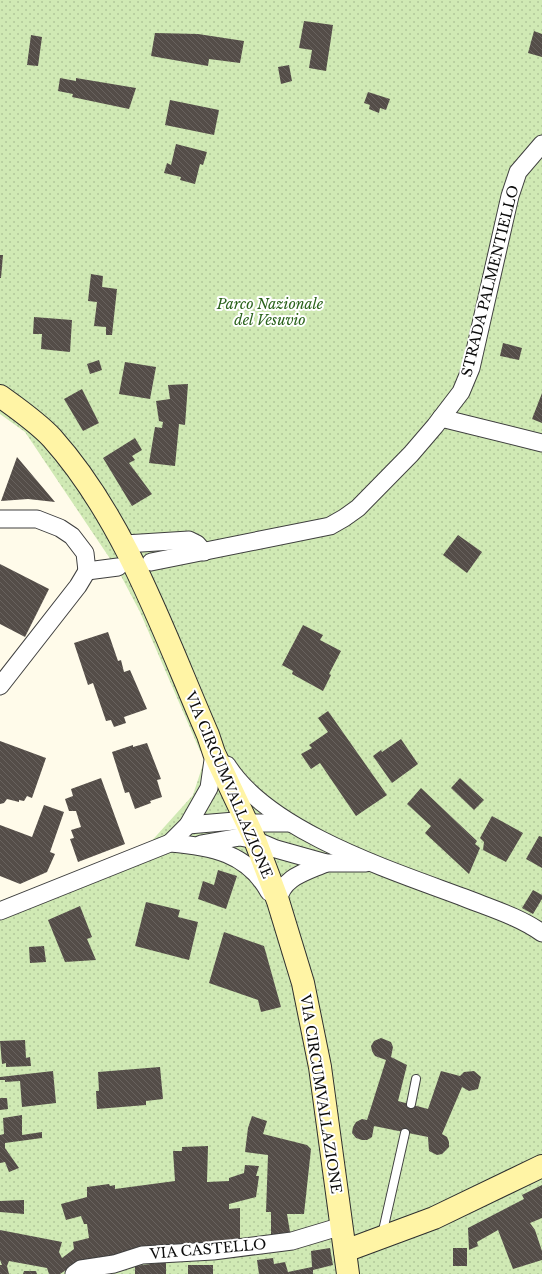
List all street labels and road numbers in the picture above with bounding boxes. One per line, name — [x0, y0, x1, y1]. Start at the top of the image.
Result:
street label: STRADA PALMENTIELLO — [457, 183, 523, 379]
street label: VIA CIRCUMVALLAZIONE — [181, 688, 277, 881]
street label: VIA CIRCUMVALLAZIONE — [296, 992, 346, 1195]
street label: VIA CASTELLO — [148, 1235, 267, 1263]

